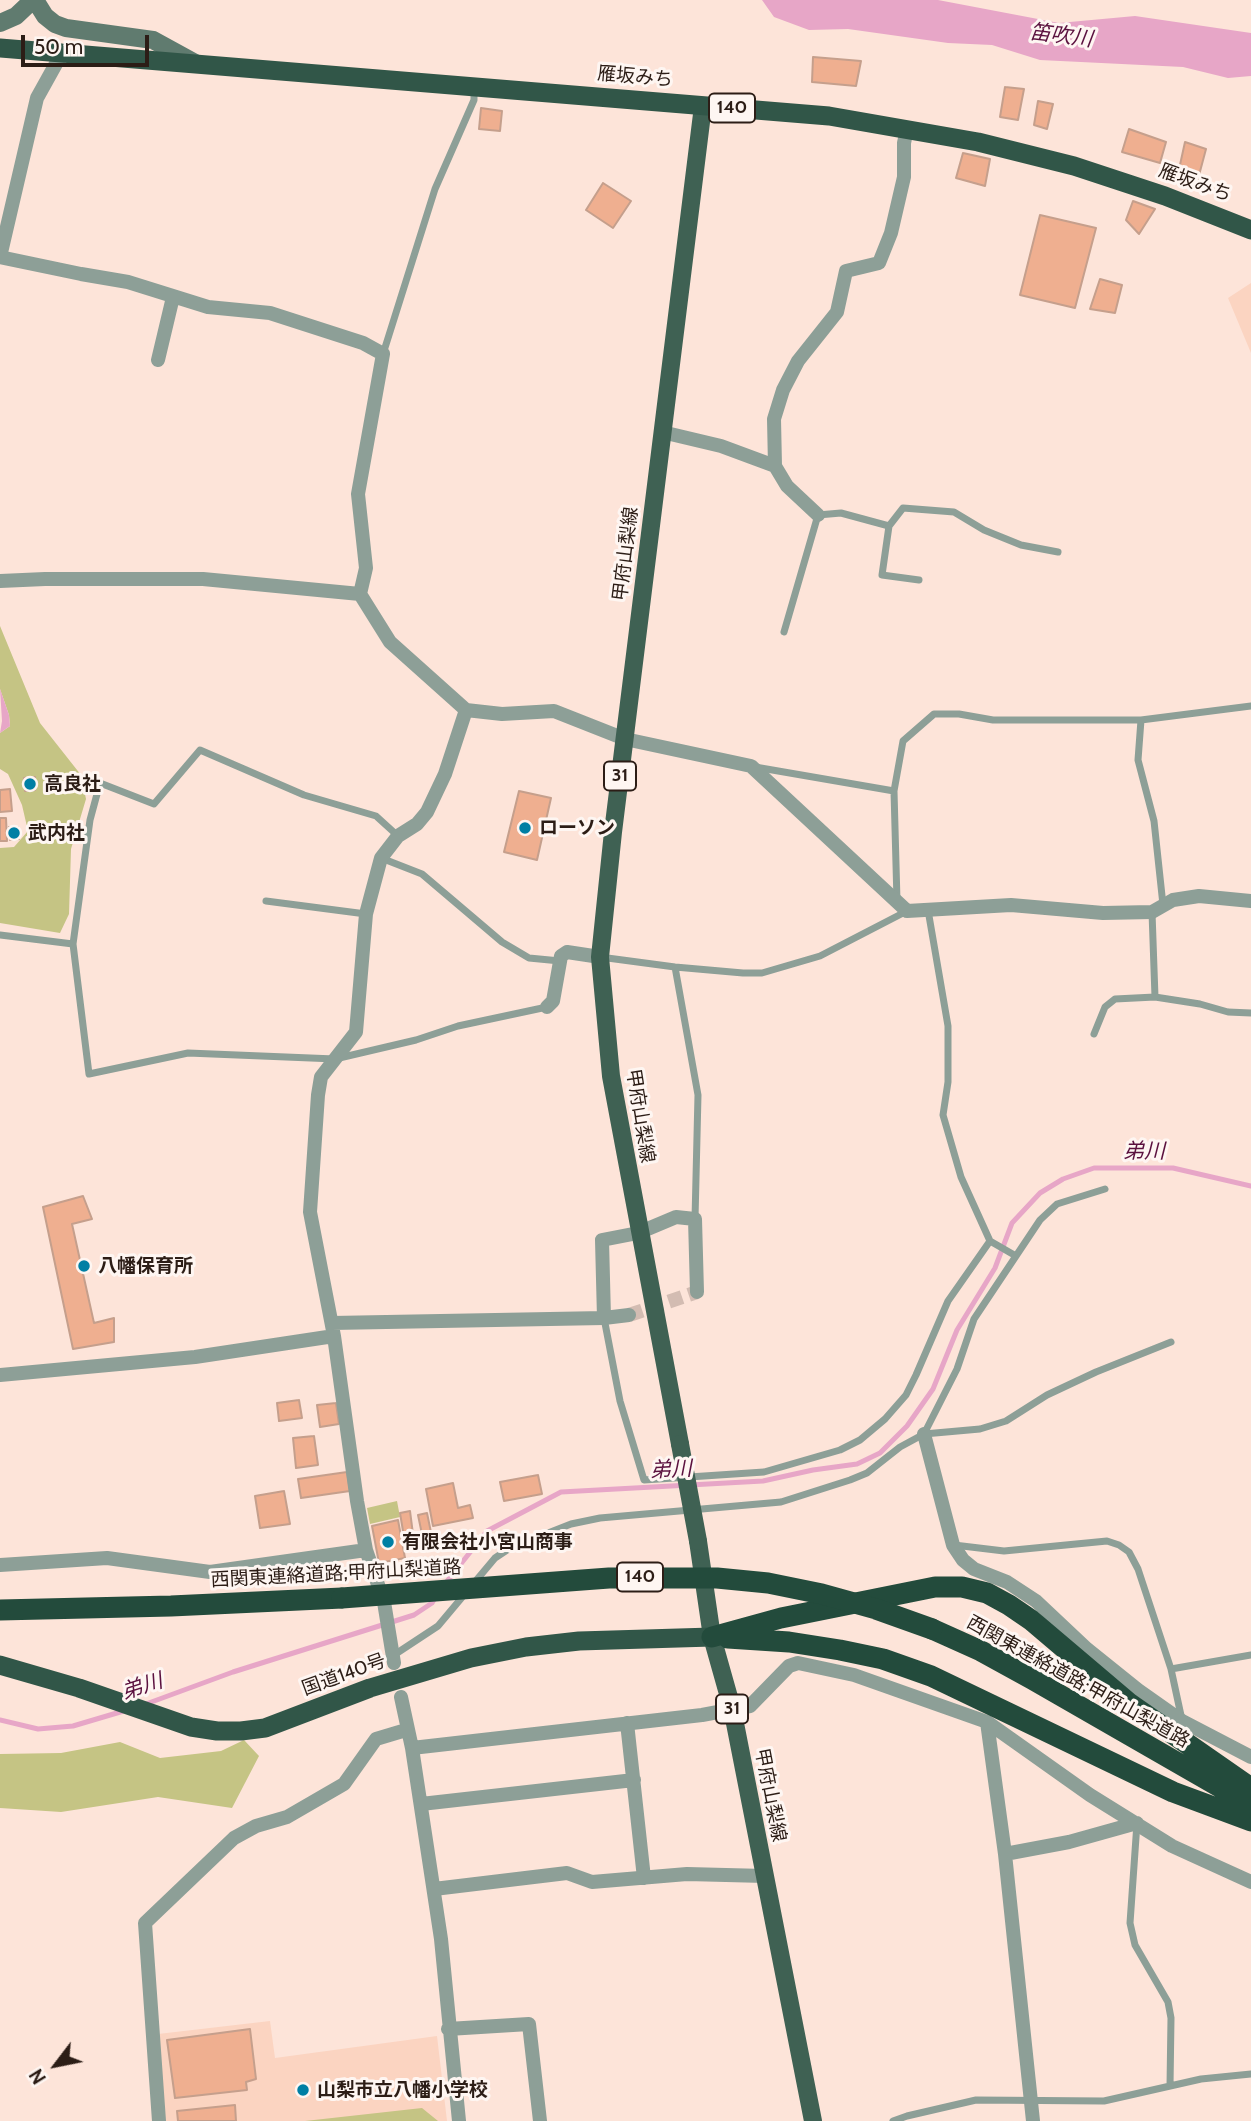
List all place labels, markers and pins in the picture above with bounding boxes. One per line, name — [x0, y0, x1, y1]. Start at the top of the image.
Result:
place label: 高良社 — [44, 773, 101, 795]
marker: 高良社 — [22, 776, 38, 792]
place label: ローソン — [539, 817, 615, 839]
marker: ローソン — [517, 820, 533, 836]
place label: 武内社 — [28, 822, 85, 844]
marker: 武内社 — [6, 825, 22, 841]
place label: 八幡保育所 — [98, 1255, 193, 1277]
marker: 八幡保育所 — [76, 1258, 92, 1274]
place label: 有限会社小宮山商事 — [402, 1531, 573, 1553]
marker: 有限会社小宮山商事 — [380, 1534, 396, 1550]
place label: 山梨市立八幡小学校 — [317, 2079, 488, 2101]
marker: 山梨市立八幡小学校 — [295, 2082, 311, 2098]

